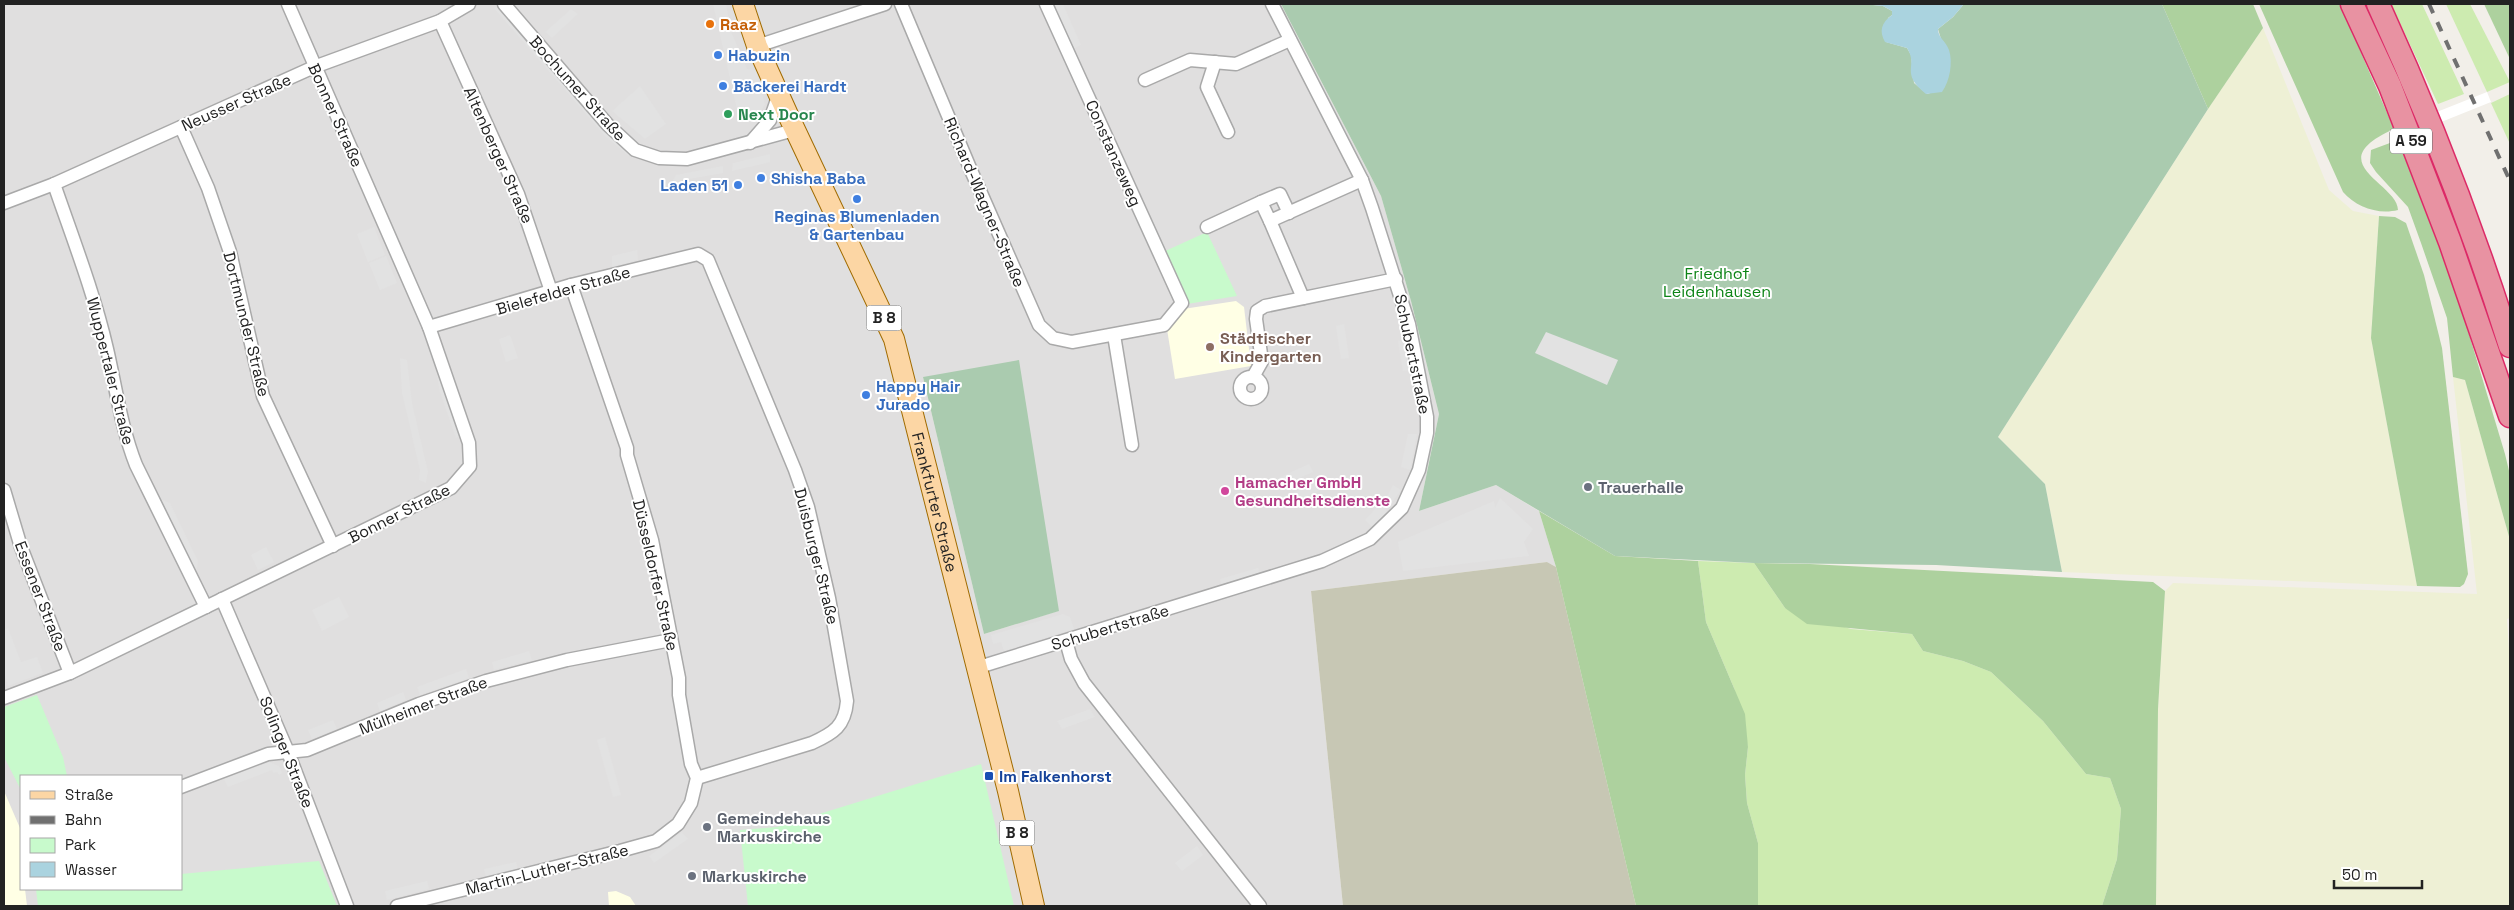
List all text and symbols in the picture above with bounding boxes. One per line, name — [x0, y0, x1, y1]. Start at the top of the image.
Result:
place label: Raaz — [720, 14, 757, 35]
marker: Raaz — [704, 18, 716, 30]
street label: Bochumer Straße — [525, 31, 630, 145]
place label: Habuzin — [728, 45, 790, 66]
marker: Habuzin — [712, 49, 724, 61]
street label: Bonner Straße — [303, 60, 368, 170]
street label: Neusser Straße — [178, 69, 294, 136]
place label: Bäckerei Hardt — [733, 76, 847, 97]
marker: Bäckerei Hardt — [717, 80, 729, 92]
street label: Altenberger Straße — [459, 84, 538, 227]
street label: Constanzeweg — [1081, 97, 1146, 210]
place label: Next Door — [738, 104, 815, 125]
marker: Next Door — [722, 108, 734, 120]
street label: Richard-Wagner-Straße — [939, 114, 1030, 290]
road number: A 59 — [2390, 128, 2432, 154]
place label: Shisha Baba — [771, 168, 866, 189]
marker: Shisha Baba — [755, 172, 767, 184]
place label: Laden 51 — [660, 175, 728, 196]
marker: Laden 51 — [732, 179, 744, 191]
marker: Reginas Blumenladen & Gartenbau — [851, 193, 863, 205]
place label: Reginas Blumenladen & Gartenbau — [774, 206, 940, 245]
street label: Dortmunder Straße — [218, 249, 275, 399]
street label: Bielefelder Straße — [494, 261, 633, 320]
park label: Friedhof Leidenhausen — [1663, 263, 1771, 302]
street label: Schubertstraße — [1390, 292, 1435, 416]
street label: Wuppertaler Straße — [82, 295, 139, 447]
road number: B 8 — [866, 306, 902, 330]
place label: Städtischer Kindergarten — [1220, 328, 1322, 367]
marker: Städtischer Kindergarten — [1204, 341, 1216, 353]
place label: Happy Hair Jurado — [876, 376, 960, 415]
marker: Happy Hair Jurado — [860, 389, 872, 401]
street label: Frankfurter Straße — [907, 430, 962, 574]
place label: Hamacher GmbH Gesundheitsdienste — [1235, 472, 1390, 511]
place label: Trauerhalle — [1598, 477, 1684, 498]
street label: Bonner Straße — [345, 479, 454, 548]
marker: Trauerhalle — [1582, 481, 1594, 493]
marker: Hamacher GmbH Gesundheitsdienste — [1219, 485, 1231, 497]
street label: Duisburger Straße — [789, 486, 844, 627]
street label: Düsseldorfer Straße — [628, 497, 683, 653]
street label: Essener Straße — [10, 538, 71, 654]
street label: Schubertstraße — [1049, 600, 1172, 655]
street label: Mülheimer Straße — [356, 671, 490, 740]
street label: Solinger Straße — [255, 693, 319, 811]
place label: Im Falkenhorst — [999, 766, 1112, 787]
marker: Im Falkenhorst — [983, 770, 995, 782]
legend — [20, 775, 182, 890]
text: Straße — [65, 785, 114, 804]
place label: Gemeindehaus Markuskirche — [717, 808, 830, 847]
text: Bahn — [65, 810, 102, 829]
road number: B 8 — [1000, 820, 1034, 846]
marker: Gemeindehaus Markuskirche — [701, 821, 713, 833]
text: Park — [65, 835, 96, 854]
street label: Martin-Luther-Straße — [463, 839, 631, 900]
scale bar — [2334, 858, 2422, 890]
text: Wasser — [65, 860, 117, 879]
text: 50 m — [2342, 865, 2377, 884]
place label: Markuskirche — [702, 866, 807, 887]
marker: Markuskirche — [686, 870, 698, 882]

